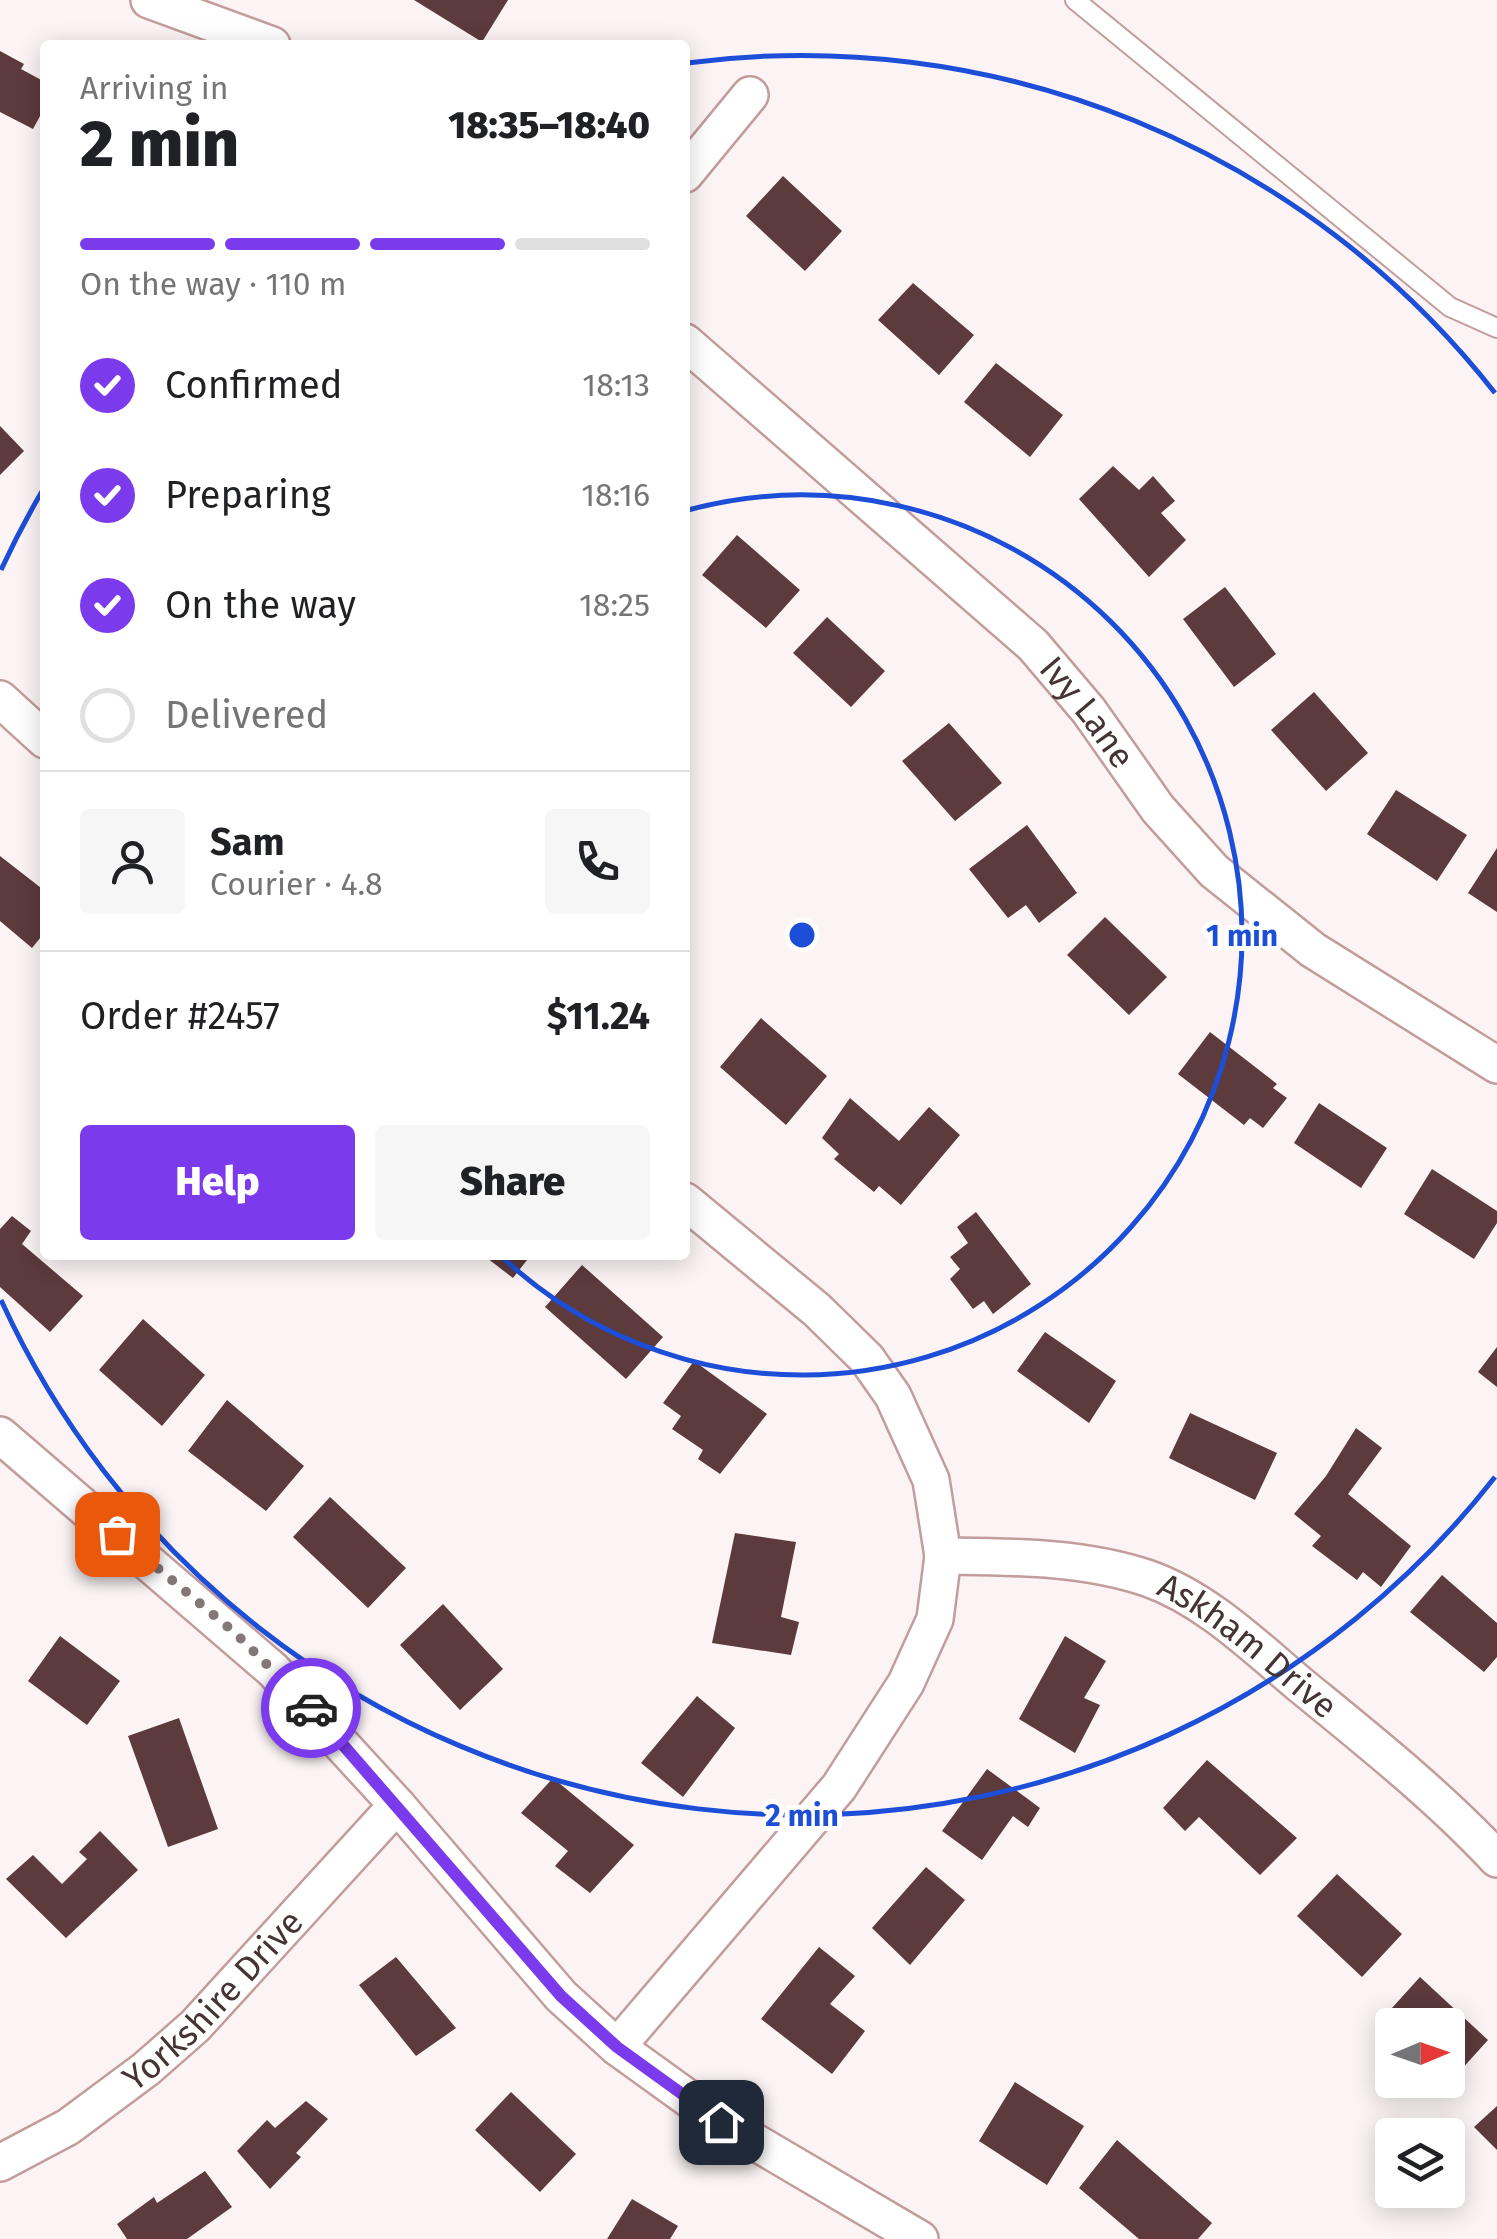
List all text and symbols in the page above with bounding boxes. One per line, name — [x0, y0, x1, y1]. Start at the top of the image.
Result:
text: Arriving in — [80, 69, 228, 107]
text: 18:35–18:40 — [448, 102, 650, 148]
text: 2 min — [80, 105, 239, 183]
text: On the way · 110 m — [80, 265, 347, 303]
icon: check — [80, 358, 135, 413]
text: Confirmed — [165, 362, 343, 408]
text: 18:13 — [582, 366, 650, 404]
icon: check — [80, 468, 135, 523]
text: Preparing — [165, 472, 331, 518]
text: 18:16 — [581, 476, 650, 514]
icon: check — [80, 578, 135, 633]
text: On the way — [165, 582, 356, 628]
text: 18:25 — [579, 586, 650, 624]
street label: Ivy Lane — [1031, 648, 1144, 776]
text: Delivered — [165, 692, 328, 738]
button: person — [80, 809, 185, 914]
button: phone — [545, 809, 650, 914]
text: Sam — [210, 819, 285, 865]
text: Courier · 4.8 — [210, 865, 383, 903]
centre of rings — [784, 917, 820, 953]
text: 1 min — [1206, 918, 1278, 954]
text: Order #2457 — [80, 993, 280, 1039]
text: $11.24 — [547, 993, 650, 1039]
button: Help — [80, 1125, 355, 1240]
button: Share — [375, 1125, 650, 1240]
pin — [75, 1492, 160, 1577]
icon: bag — [90, 1507, 145, 1562]
street label: Askham Drive — [1151, 1564, 1346, 1727]
courier — [261, 1658, 361, 1758]
icon: car — [284, 1681, 339, 1736]
text: 2 min — [765, 1798, 839, 1834]
street label: Yorkshire Drive — [115, 1901, 312, 2100]
north arrow — [1375, 2008, 1465, 2098]
map controls — [1375, 2008, 1465, 2208]
pin — [679, 2080, 764, 2165]
icon: home — [694, 2095, 749, 2150]
button: layers — [1375, 2118, 1465, 2208]

